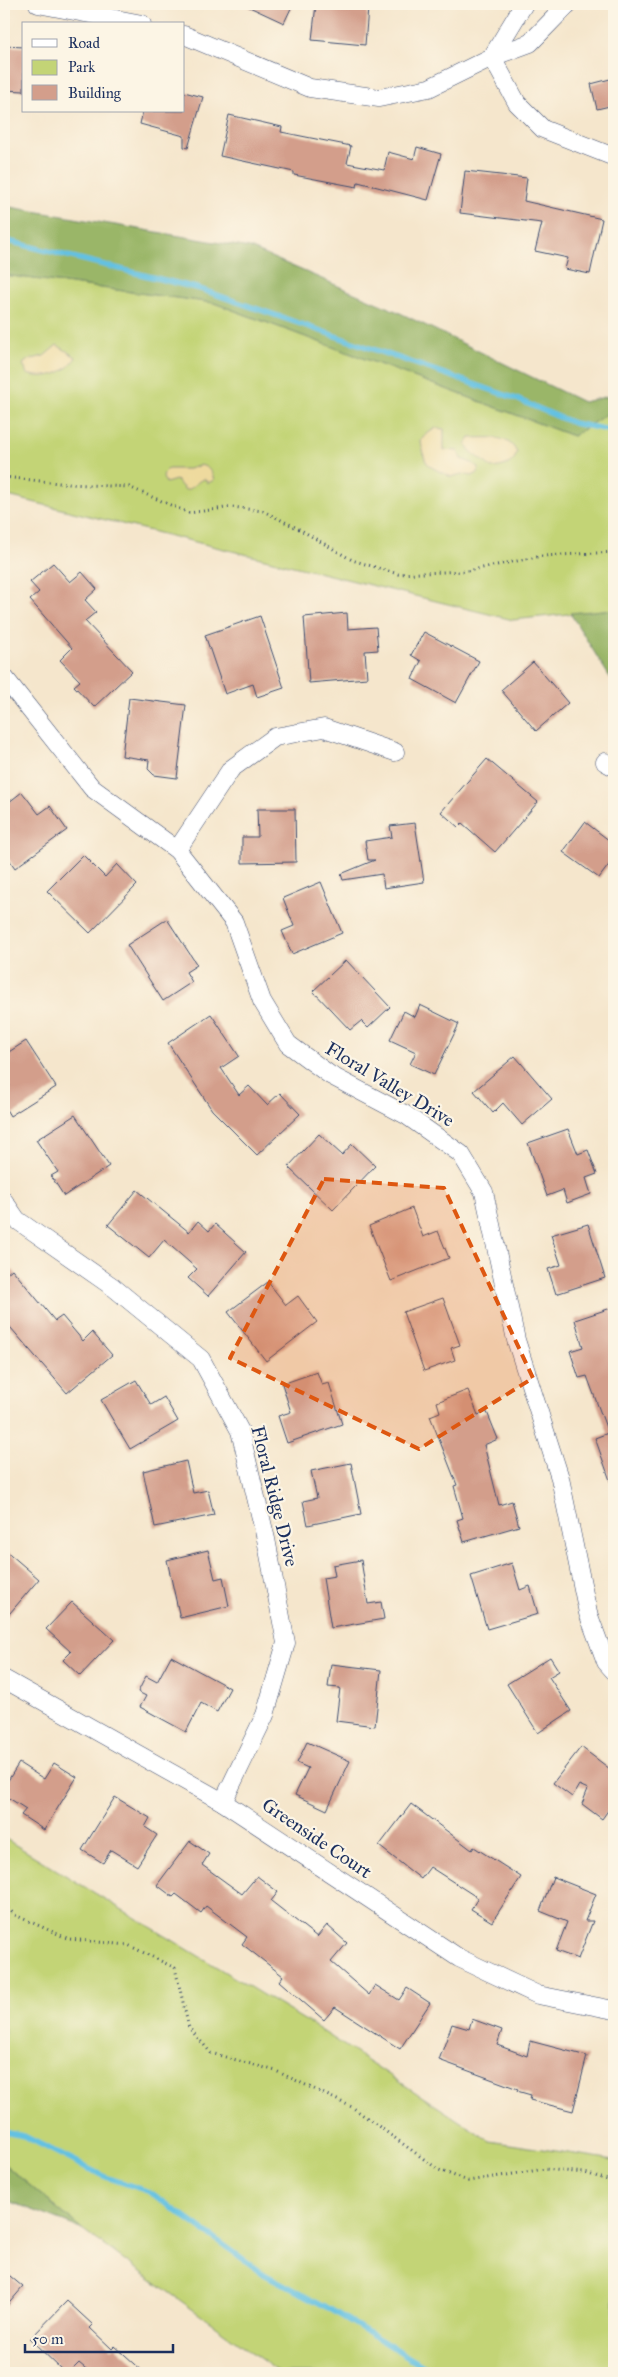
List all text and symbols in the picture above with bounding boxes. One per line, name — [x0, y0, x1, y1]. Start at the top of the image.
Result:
legend — [22, 22, 185, 112]
text: Road — [68, 34, 100, 52]
text: Park — [68, 58, 95, 76]
text: Building — [68, 84, 122, 102]
street label: Floral Valley Drive — [321, 1036, 459, 1132]
street label: Floral Ridge Drive — [245, 1423, 304, 1569]
street label: Greenside Court — [258, 1793, 376, 1883]
scale bar — [25, 2322, 172, 2354]
text: 50 m — [32, 2330, 64, 2348]

